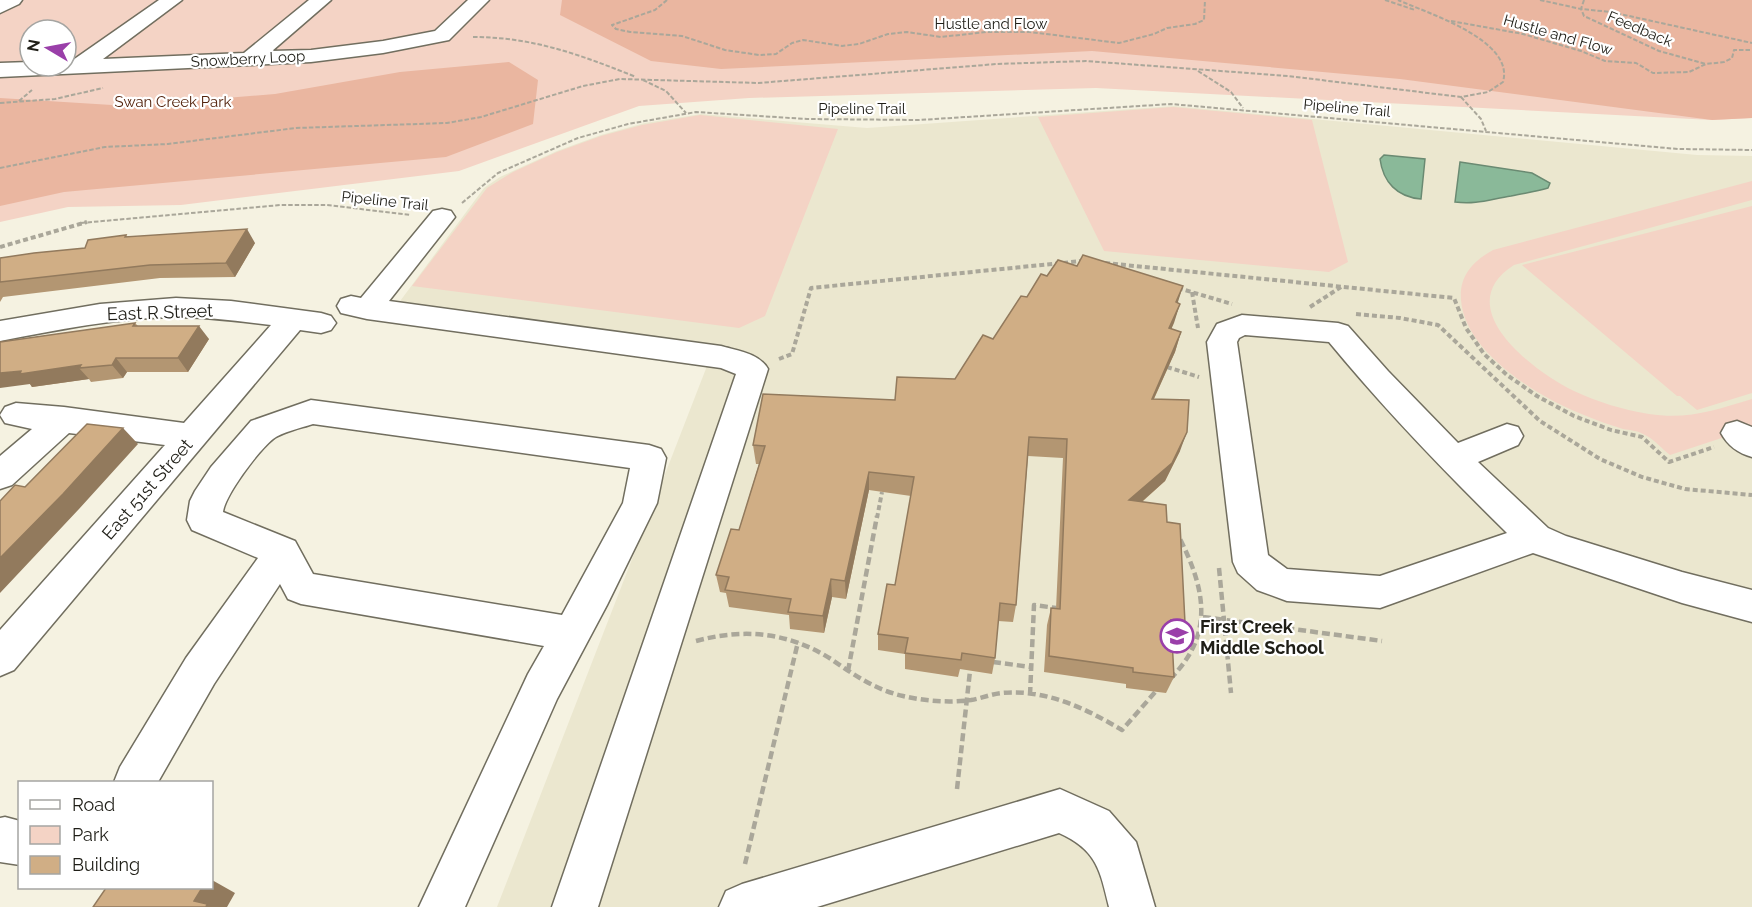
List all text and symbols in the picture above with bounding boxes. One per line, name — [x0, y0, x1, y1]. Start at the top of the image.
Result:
street label: Feedback — [1605, 7, 1675, 51]
street label: Hustle and Flow — [1501, 11, 1615, 59]
street label: Hustle and Flow — [935, 15, 1047, 33]
north arrow — [18, 18, 78, 78]
text: N — [23, 38, 44, 53]
street label: Snowberry Loop — [190, 47, 306, 71]
park label: Swan Creek Park — [115, 93, 232, 111]
street label: Pipeline Trail — [1303, 95, 1392, 121]
street label: Pipeline Trail — [818, 100, 907, 118]
street label: Pipeline Trail — [341, 187, 430, 215]
street label: East R Street — [107, 300, 213, 324]
street label: East 51st Street — [97, 434, 197, 544]
place label: First Creek Middle School — [1200, 616, 1324, 658]
school or university icon: First Creek Middle School — [1159, 618, 1195, 654]
legend — [18, 781, 213, 889]
text: Road — [72, 794, 115, 815]
text: Park — [72, 824, 109, 845]
text: Building — [72, 854, 140, 875]

